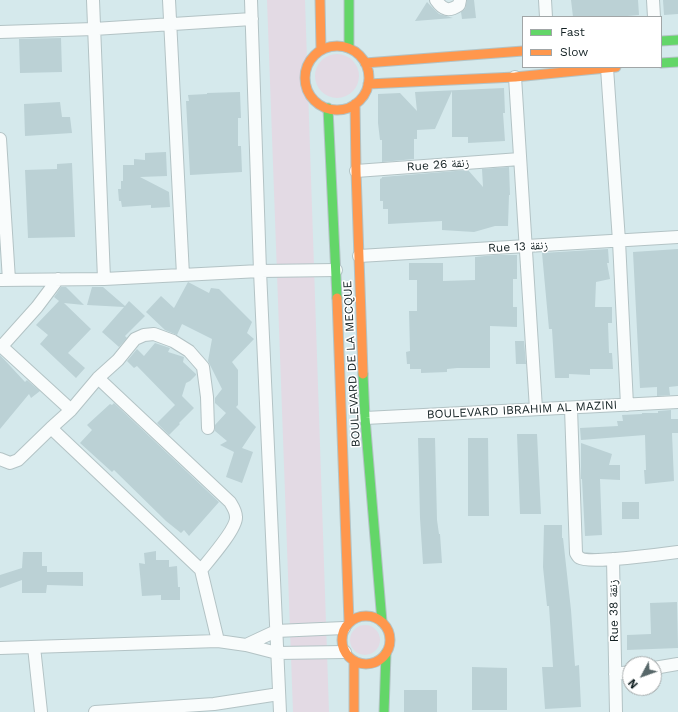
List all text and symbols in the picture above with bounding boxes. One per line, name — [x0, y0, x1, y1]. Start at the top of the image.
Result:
legend — [522, 16, 662, 68]
text: Fast — [560, 25, 585, 39]
text: Slow — [560, 45, 588, 59]
street label: Rue 26 زنقة — [406, 156, 470, 174]
street label: Rue 13 زنقة — [488, 238, 548, 256]
street label: BOULEVARD DE LA MECQUE — [340, 280, 364, 448]
street label: BOULEVARD IBRAHIM AL MAZINI — [426, 398, 618, 422]
street label: Rue 38 زنقة — [606, 580, 622, 642]
north arrow — [622, 656, 662, 696]
text: N — [626, 676, 641, 691]

